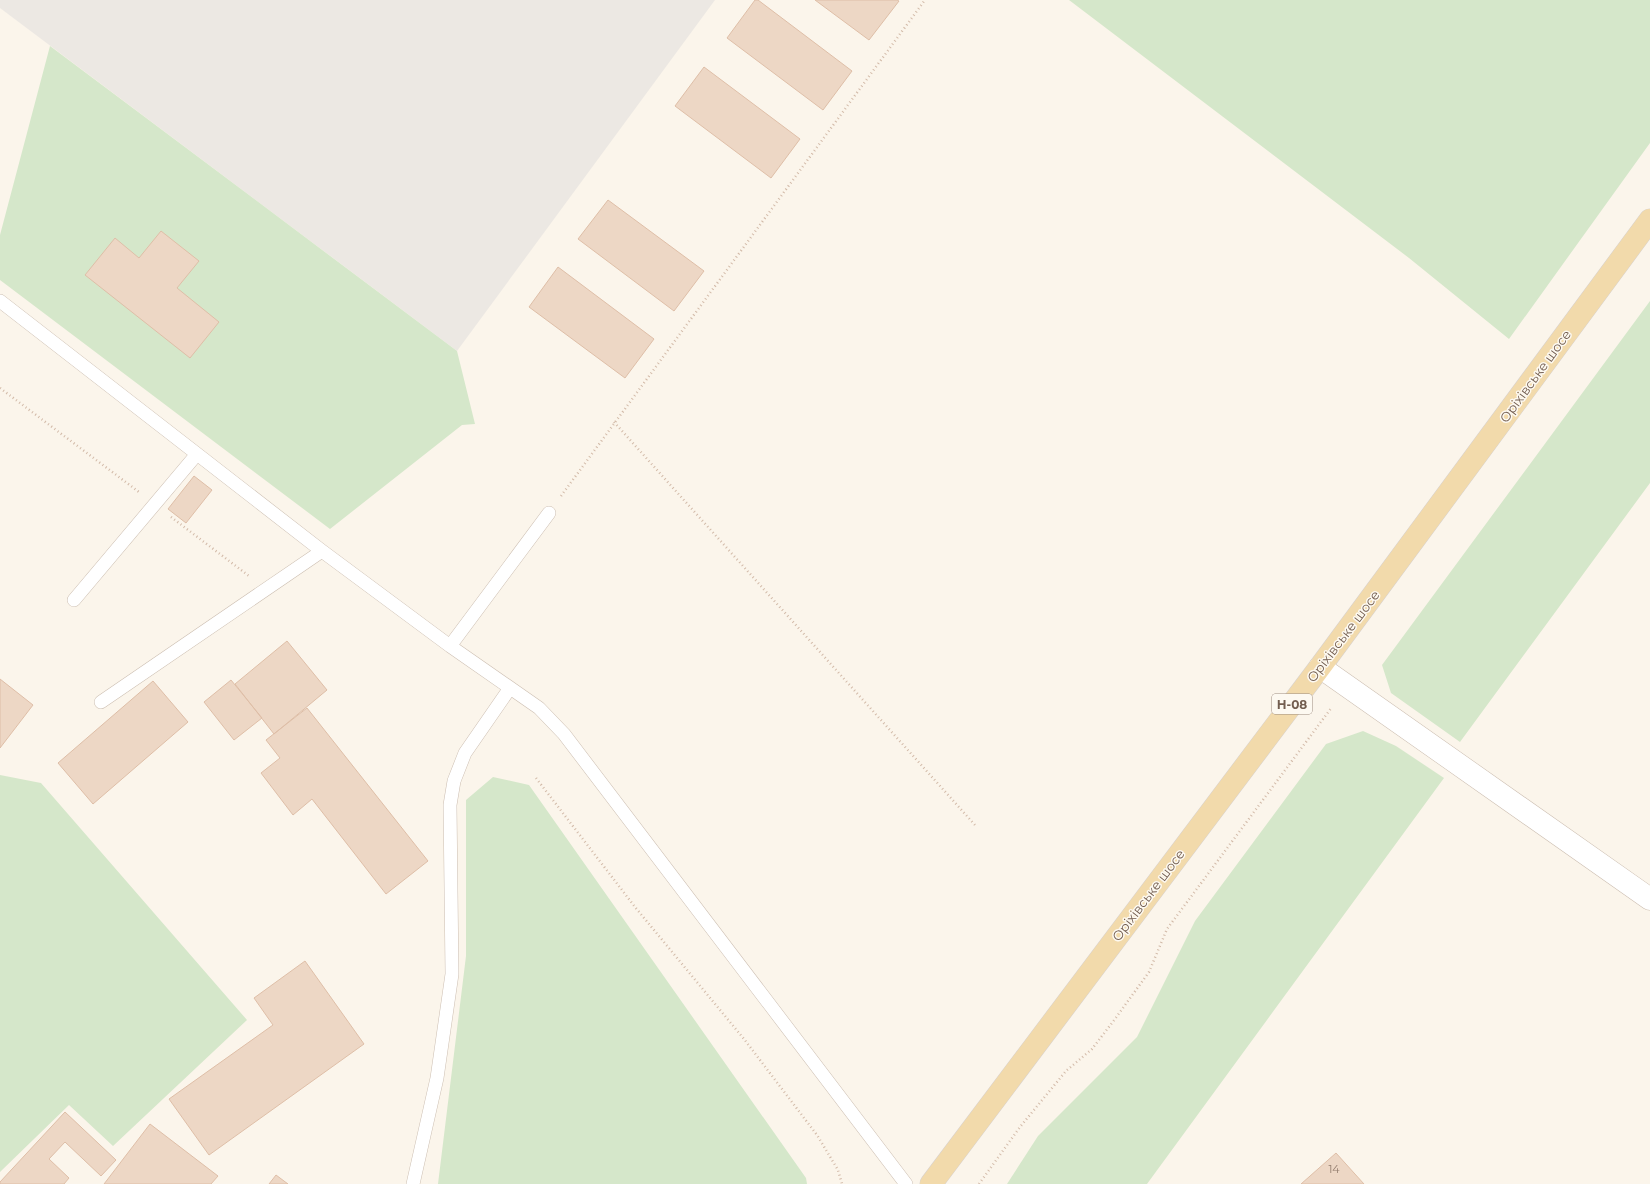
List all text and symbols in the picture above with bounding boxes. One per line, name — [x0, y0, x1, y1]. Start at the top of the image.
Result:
street label: Оріхівське шосе — [1496, 326, 1574, 426]
street label: Оріхівське шосе — [1303, 587, 1383, 685]
road number: Н-08 — [1272, 694, 1312, 714]
street label: Оріхівське шосе — [1108, 846, 1188, 944]
house number: 14 — [1328, 1162, 1340, 1176]

